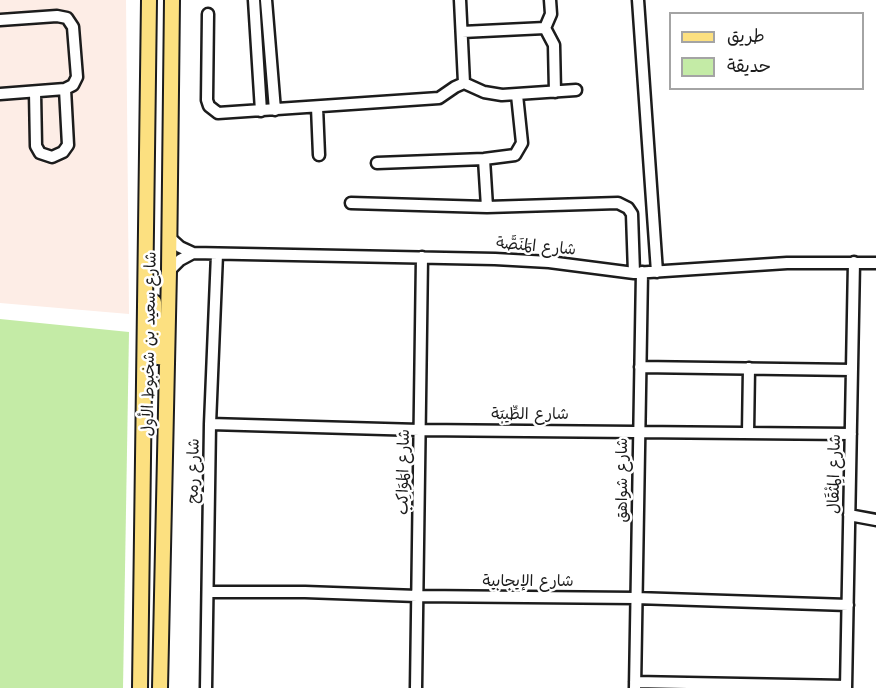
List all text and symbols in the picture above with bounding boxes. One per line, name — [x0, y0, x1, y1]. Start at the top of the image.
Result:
legend — [669, 12, 864, 90]
text: طريق — [727, 24, 765, 48]
text: حديقة — [727, 54, 771, 78]
street label: شارع المَنَصَّة — [495, 234, 577, 260]
street label: شارع سعيد بن شخبوط الأول — [139, 251, 161, 437]
street label: شارع الطِّيبَة — [491, 405, 569, 425]
street label: شارع المَوَاكِب — [394, 429, 414, 515]
street label: شارع المِثْقَال — [825, 434, 845, 514]
street label: شارع رمح — [184, 438, 204, 504]
street label: شارع شواهق — [613, 438, 633, 522]
street label: شارع الإيجابية — [482, 572, 574, 592]

